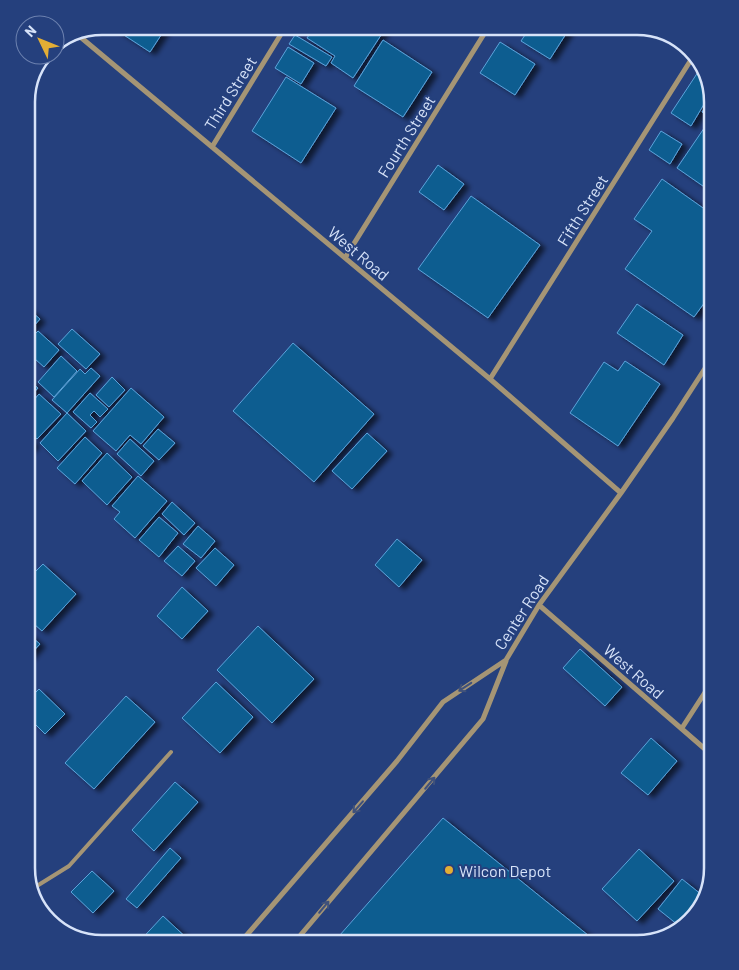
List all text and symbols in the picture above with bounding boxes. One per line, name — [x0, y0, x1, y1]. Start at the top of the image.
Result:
north arrow — [15, 15, 65, 65]
text: N — [21, 22, 40, 40]
street label: Third Street — [200, 53, 260, 133]
street label: Fourth Street — [373, 91, 439, 181]
street label: Fifth Street — [553, 171, 611, 249]
street label: West Road — [325, 222, 393, 284]
street label: Center Road — [490, 571, 552, 653]
street label: West Road — [600, 640, 668, 702]
one-way arrow — [458, 682, 472, 692]
one-way arrow — [424, 777, 435, 790]
one-way arrow — [352, 801, 363, 814]
place label: Wilcon Depot — [459, 861, 551, 880]
marker: Wilcon Depot — [443, 864, 455, 876]
one-way arrow — [319, 900, 330, 913]

